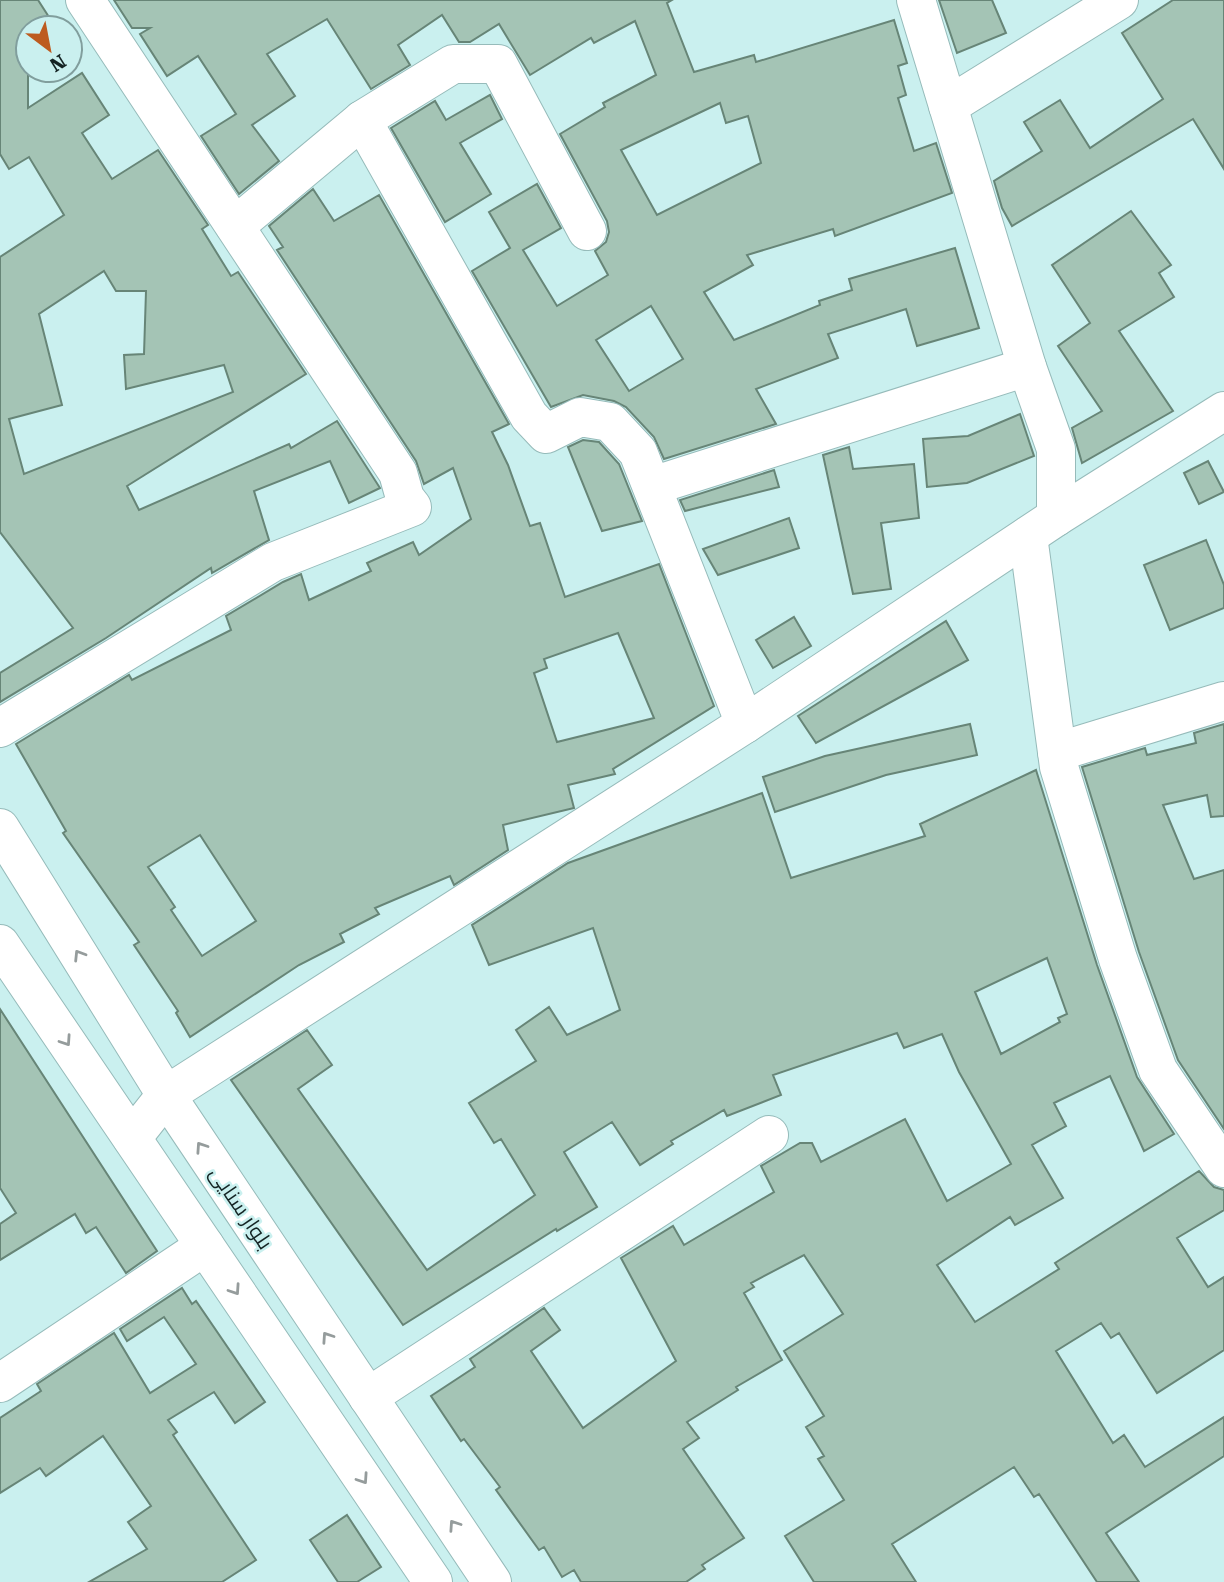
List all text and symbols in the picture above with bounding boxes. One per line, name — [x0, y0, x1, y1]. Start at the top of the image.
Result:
north arrow — [14, 14, 84, 84]
text: N — [45, 49, 70, 77]
one-way arrow — [74, 950, 87, 963]
one-way arrow — [58, 1033, 70, 1046]
one-way arrow — [196, 1142, 209, 1155]
street label: بلوار سنایی — [204, 1162, 277, 1254]
one-way arrow — [227, 1282, 239, 1295]
one-way arrow — [322, 1331, 335, 1344]
one-way arrow — [355, 1471, 368, 1484]
one-way arrow — [449, 1520, 462, 1533]

